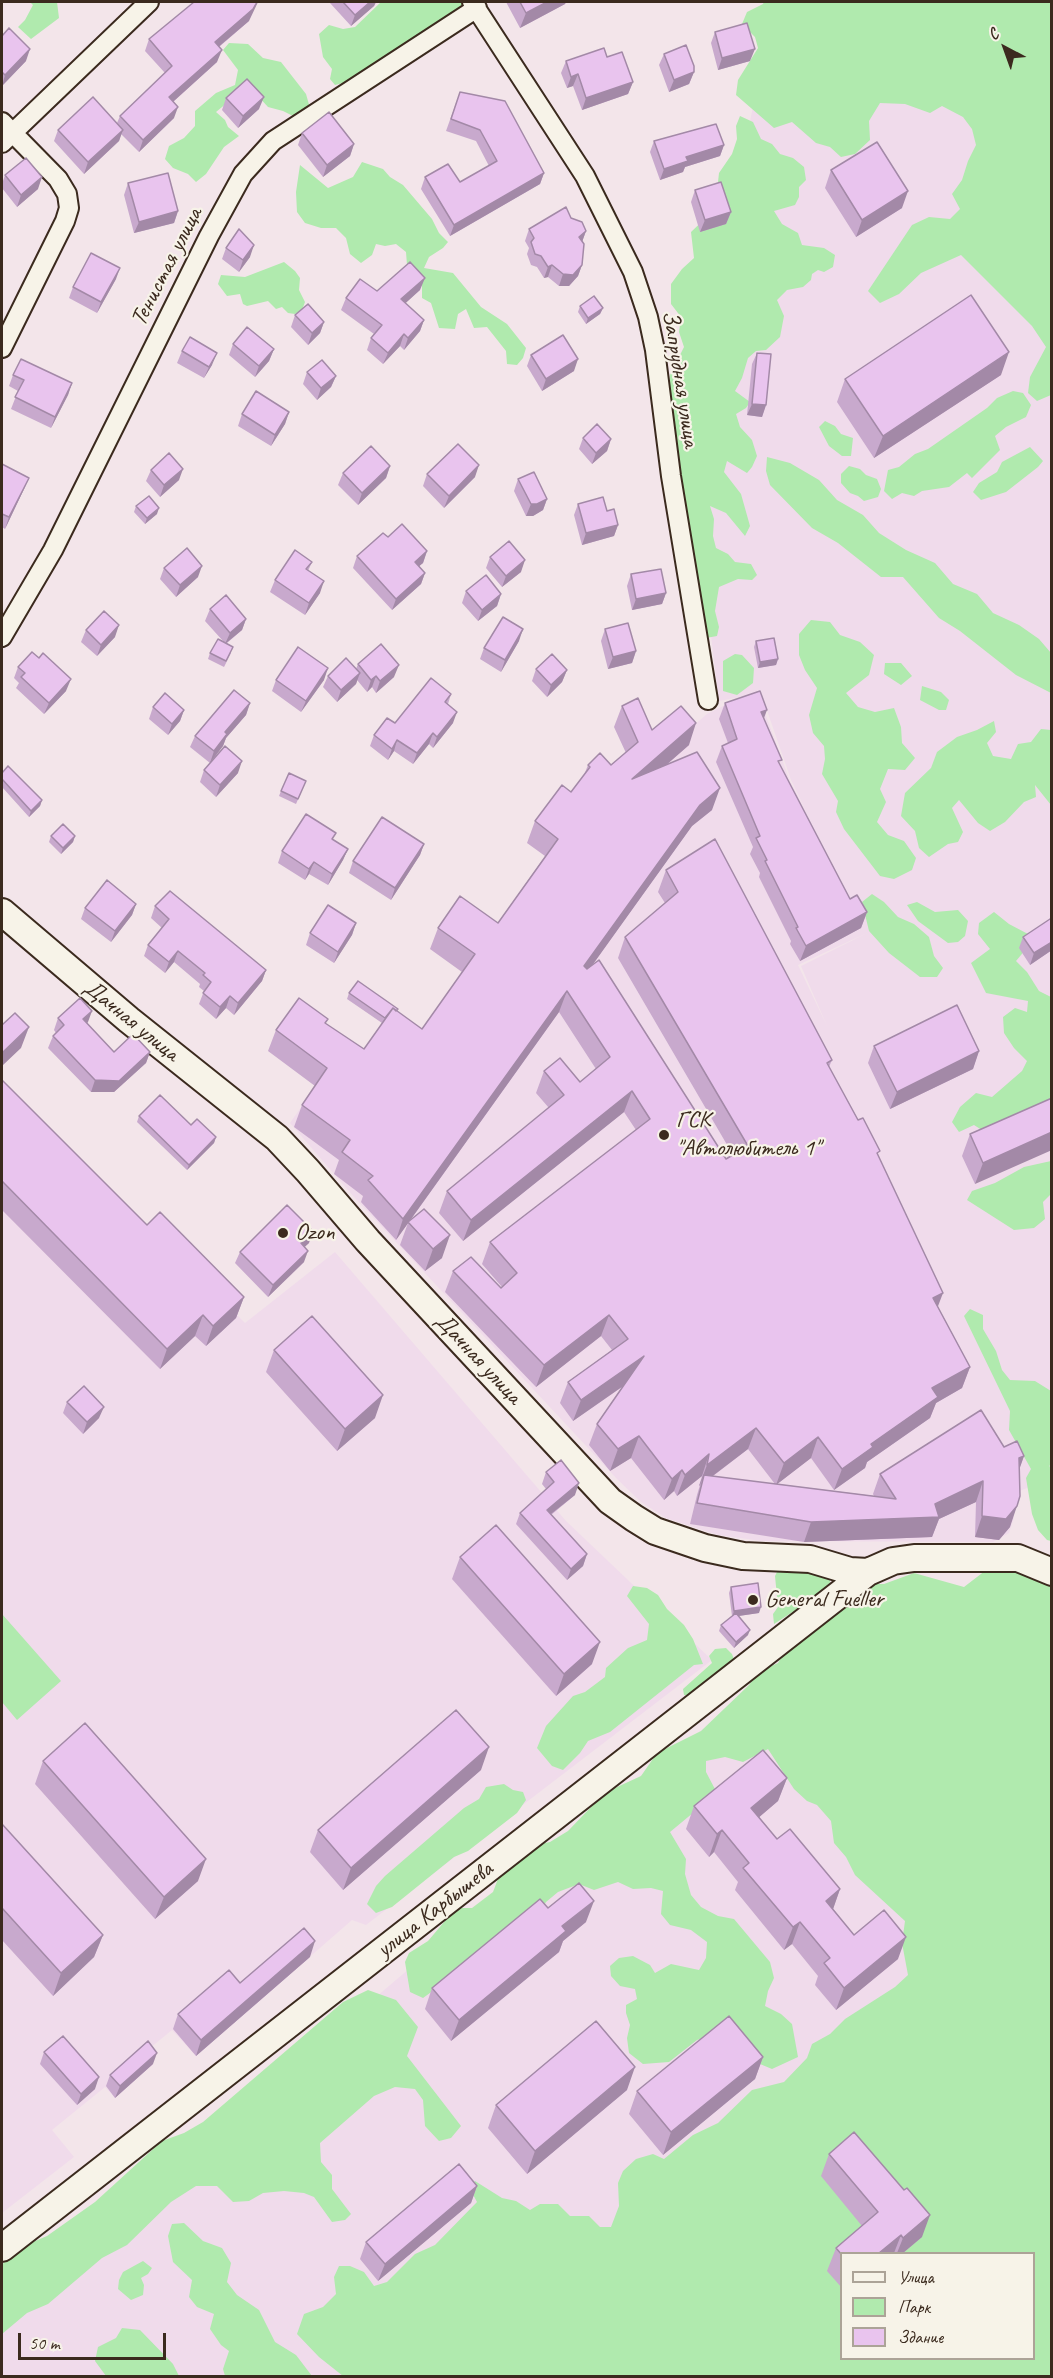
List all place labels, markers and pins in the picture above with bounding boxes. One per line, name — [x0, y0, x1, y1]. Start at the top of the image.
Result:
place label: ГСК "Автолюбитель 1" — [676, 1107, 820, 1163]
marker: ГСК "Автолюбитель 1" — [657, 1128, 671, 1142]
place label: Ozon — [295, 1219, 334, 1247]
marker: Ozon — [276, 1226, 290, 1240]
place label: General Fueller — [765, 1586, 883, 1614]
marker: General Fueller — [746, 1593, 760, 1607]

